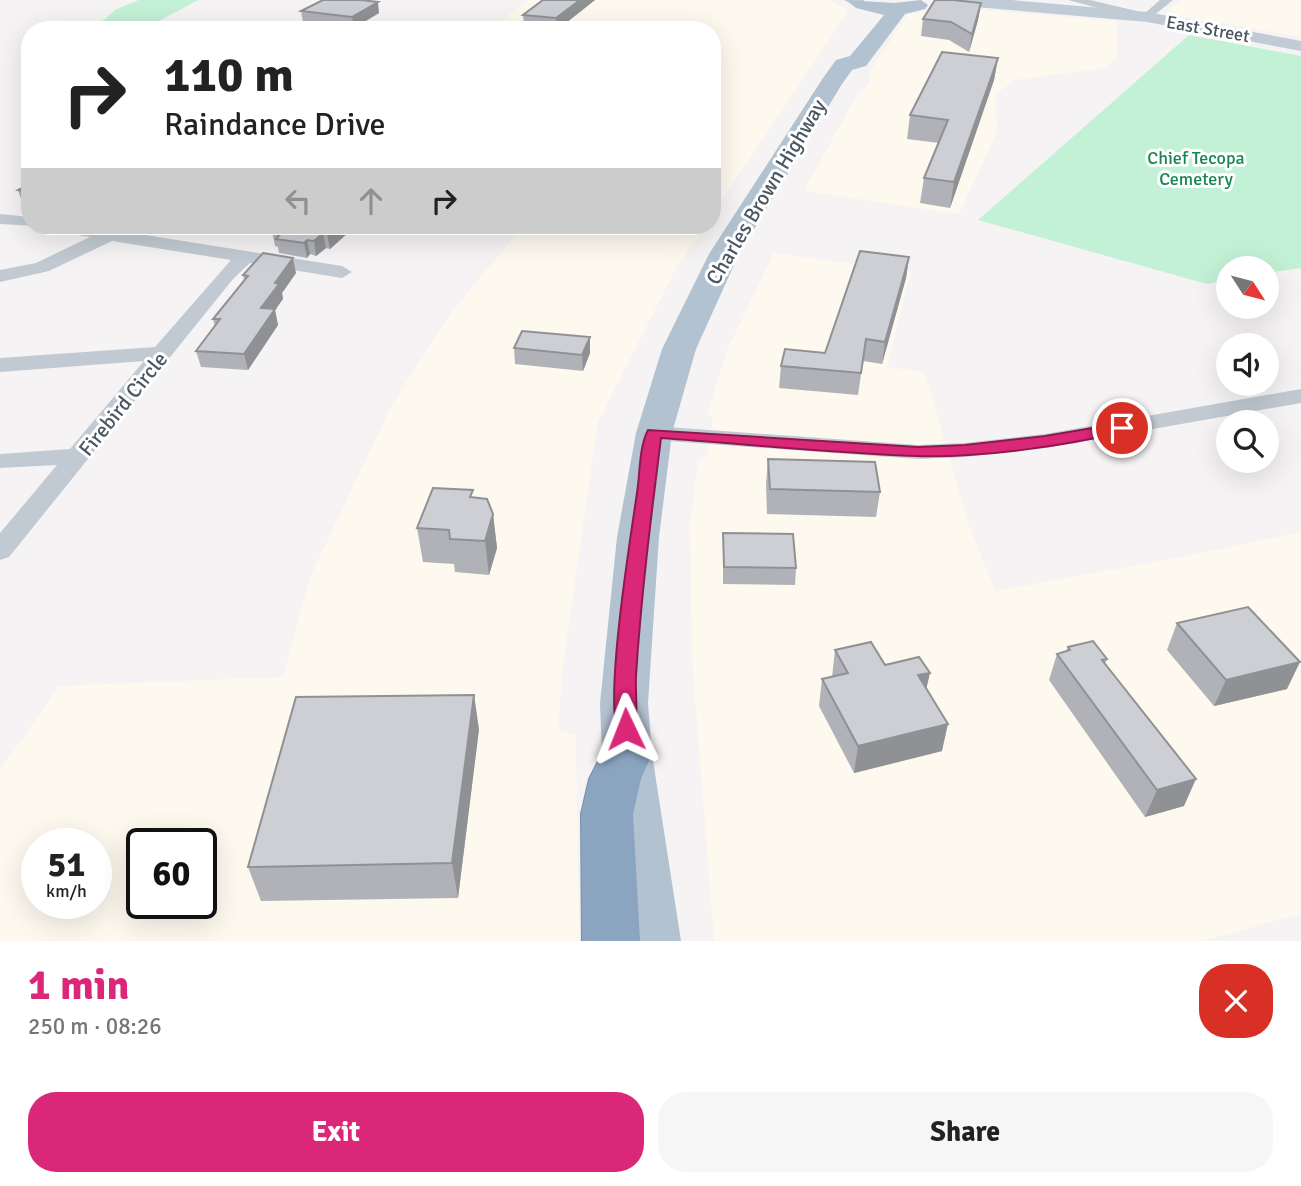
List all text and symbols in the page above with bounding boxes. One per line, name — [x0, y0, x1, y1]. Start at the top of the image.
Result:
street label: East Street — [1165, 11, 1251, 47]
text: 110 m — [164, 45, 294, 105]
icon: right — [49, 49, 140, 140]
street label: Charles Brown Highway — [700, 94, 832, 289]
text: Raindance Drive — [164, 105, 386, 144]
park label: Chief Tecopa Cemetery — [1147, 147, 1245, 190]
icon: left — [279, 182, 317, 220]
icon: ahead — [352, 182, 390, 220]
icon: right — [425, 182, 463, 220]
north arrow — [1216, 256, 1279, 318]
map controls — [1216, 256, 1279, 473]
button: sound — [1216, 333, 1279, 396]
street label: Firebird Circle — [73, 347, 173, 461]
pin — [1092, 398, 1152, 458]
icon: arrive — [1103, 409, 1141, 447]
button: search — [1216, 410, 1279, 473]
position arrow — [589, 692, 663, 766]
speed limit sign: 60 — [126, 828, 217, 919]
text: 51 — [48, 843, 85, 886]
text: km/h — [46, 880, 87, 902]
text: 1 min — [28, 960, 129, 1011]
button: close — [1199, 964, 1273, 1038]
text: 250 m · 08:26 — [28, 1012, 162, 1041]
button: Exit — [28, 1092, 644, 1172]
button: Share — [658, 1092, 1273, 1172]

